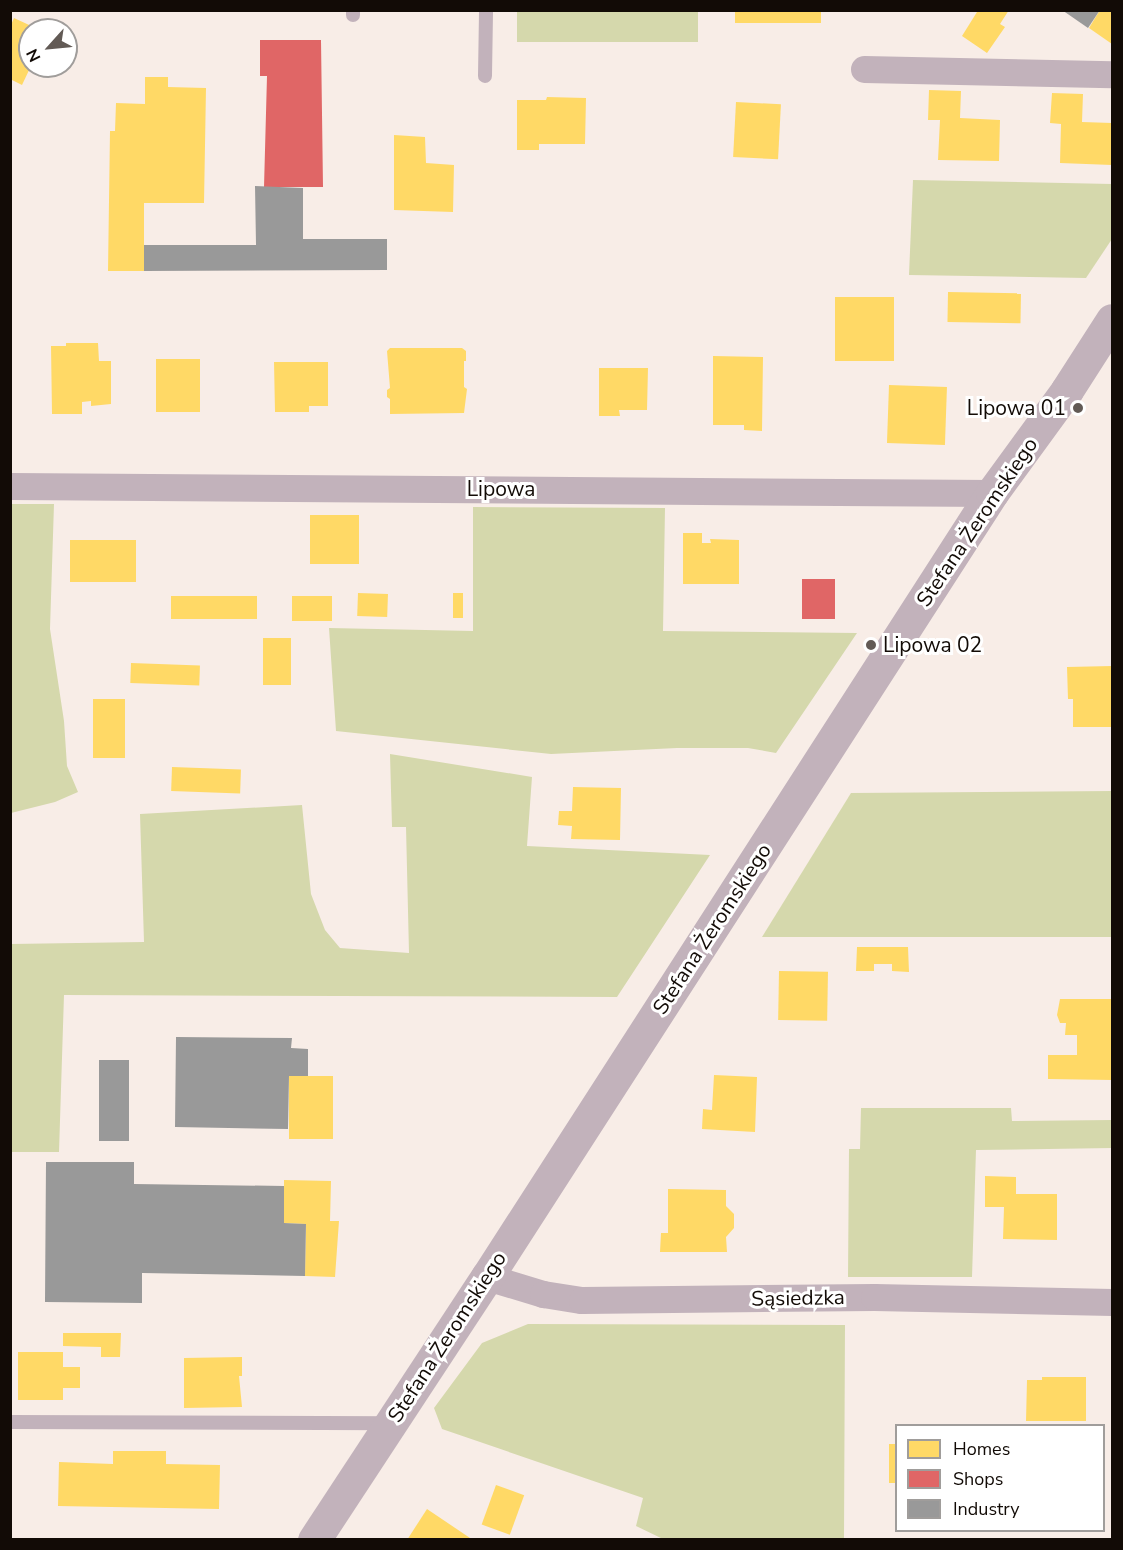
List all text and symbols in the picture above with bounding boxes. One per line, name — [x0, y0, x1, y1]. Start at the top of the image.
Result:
north arrow — [18, 18, 78, 78]
text: N — [21, 45, 46, 66]
place label: Lipowa 01 — [967, 395, 1066, 421]
marker: Lipowa 01 — [1071, 401, 1085, 415]
street label: Stefana Żeromskiego — [911, 433, 1043, 611]
street label: Lipowa — [467, 476, 535, 502]
place label: Lipowa 02 — [883, 632, 982, 658]
marker: Lipowa 02 — [864, 638, 878, 652]
street label: Stefana Żeromskiego — [647, 839, 777, 1019]
street label: Stefana Żeromskiego — [382, 1247, 512, 1427]
street label: Sąsiedzka — [751, 1285, 845, 1311]
legend — [895, 1424, 1105, 1532]
text: Homes — [953, 1437, 1010, 1461]
text: Shops — [953, 1467, 1003, 1491]
text: Industry — [953, 1497, 1020, 1521]

